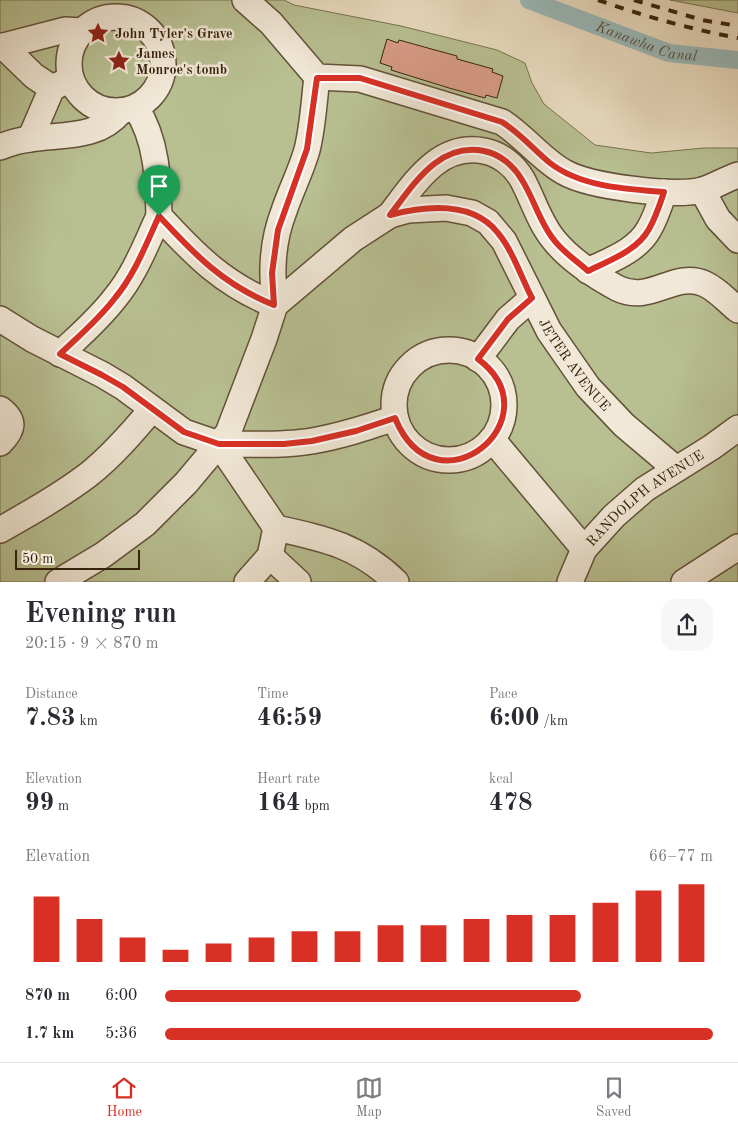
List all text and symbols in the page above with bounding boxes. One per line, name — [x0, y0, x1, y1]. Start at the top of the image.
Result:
place icon: John Tyler's Grave — [85, 20, 111, 46]
water label: Kanawha Canal — [592, 20, 698, 65]
place label: John Tyler's Grave — [115, 27, 233, 41]
place label: James Monroe's tomb — [136, 47, 227, 77]
place icon: James Monroe's tomb — [106, 48, 132, 74]
pin — [138, 165, 180, 216]
icon: arrive — [145, 172, 173, 200]
street label: JETER AVENUE — [536, 316, 613, 414]
street label: RANDOLPH AVENUE — [584, 448, 707, 549]
scale bar — [15, 547, 140, 570]
text: 50 m — [22, 552, 53, 566]
button: share — [661, 599, 713, 651]
text: Evening run — [25, 601, 177, 629]
text: 20:15 · 9 × 870 m — [25, 636, 158, 652]
text: Distance — [25, 687, 78, 701]
text: Time — [257, 687, 288, 701]
text: Pace — [489, 687, 517, 701]
text: 7.83 — [25, 706, 76, 731]
text: 46:59 — [257, 706, 322, 731]
text: 6:00 — [489, 706, 540, 731]
text: km — [76, 714, 98, 728]
text: /km — [540, 714, 568, 728]
text: Elevation — [25, 772, 82, 786]
text: Heart rate — [257, 772, 320, 786]
text: kcal — [489, 772, 513, 786]
text: 99 — [25, 791, 54, 816]
text: 164 — [257, 791, 301, 816]
text: 478 — [489, 791, 533, 816]
text: m — [54, 799, 69, 813]
text: bpm — [301, 799, 330, 813]
text: Elevation — [25, 849, 90, 865]
text: 66–77 m — [649, 849, 713, 865]
text: 870 m — [25, 988, 70, 1004]
text: 6:00 — [105, 988, 137, 1004]
text: 1.7 km — [25, 1026, 74, 1042]
text: 5:36 — [105, 1026, 137, 1042]
tab: Home — [106, 1074, 142, 1121]
tab: Map — [355, 1074, 383, 1121]
tab: Saved — [596, 1074, 632, 1121]

